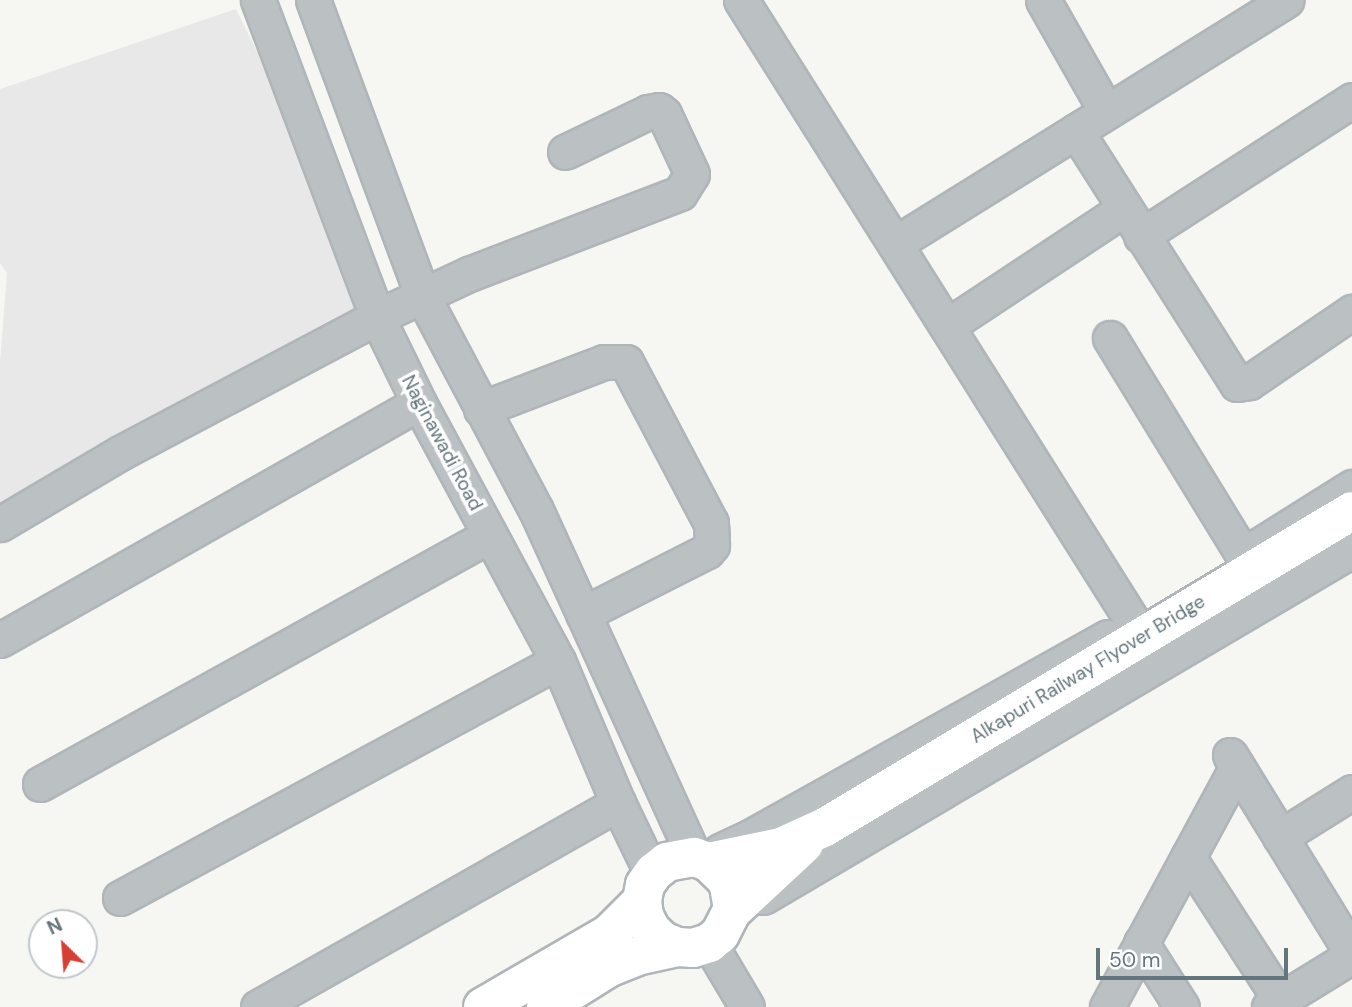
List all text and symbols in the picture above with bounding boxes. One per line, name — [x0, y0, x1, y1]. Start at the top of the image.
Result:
street label: Naginawadi Road — [397, 371, 487, 515]
street label: Alkapuri Railway Flyover Bridge — [967, 590, 1209, 748]
north arrow — [28, 909, 98, 979]
text: N — [43, 912, 66, 941]
scale bar — [1100, 934, 1292, 978]
text: 50 m — [1109, 946, 1160, 974]

